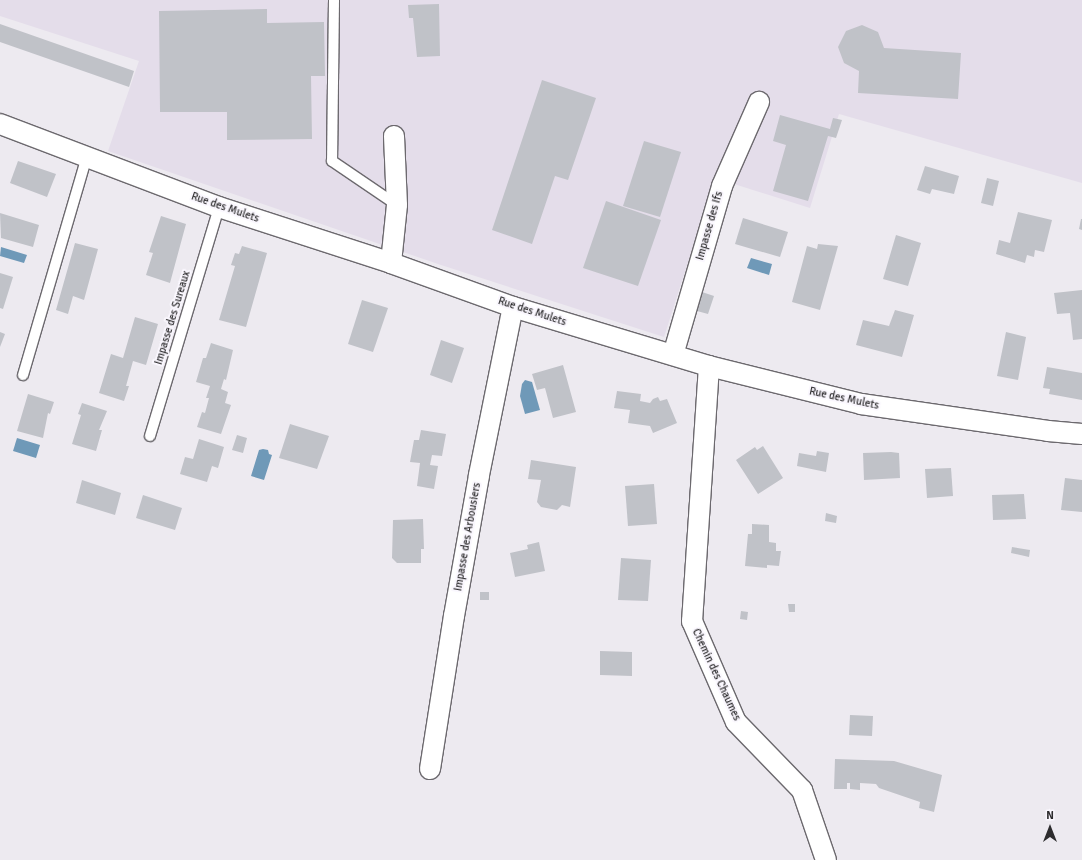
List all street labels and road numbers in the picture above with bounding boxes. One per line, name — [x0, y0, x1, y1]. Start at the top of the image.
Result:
street label: Rue des Mulets — [189, 190, 261, 226]
street label: Impasse des Ifs — [694, 190, 726, 262]
street label: Impasse des Sureaux — [152, 269, 194, 367]
street label: Rue des Mulets — [496, 295, 568, 329]
street label: Rue des Mulets — [808, 385, 880, 413]
street label: Impasse des Arbousiers — [452, 482, 484, 592]
street label: Chemin des Chaumes — [689, 627, 743, 723]

